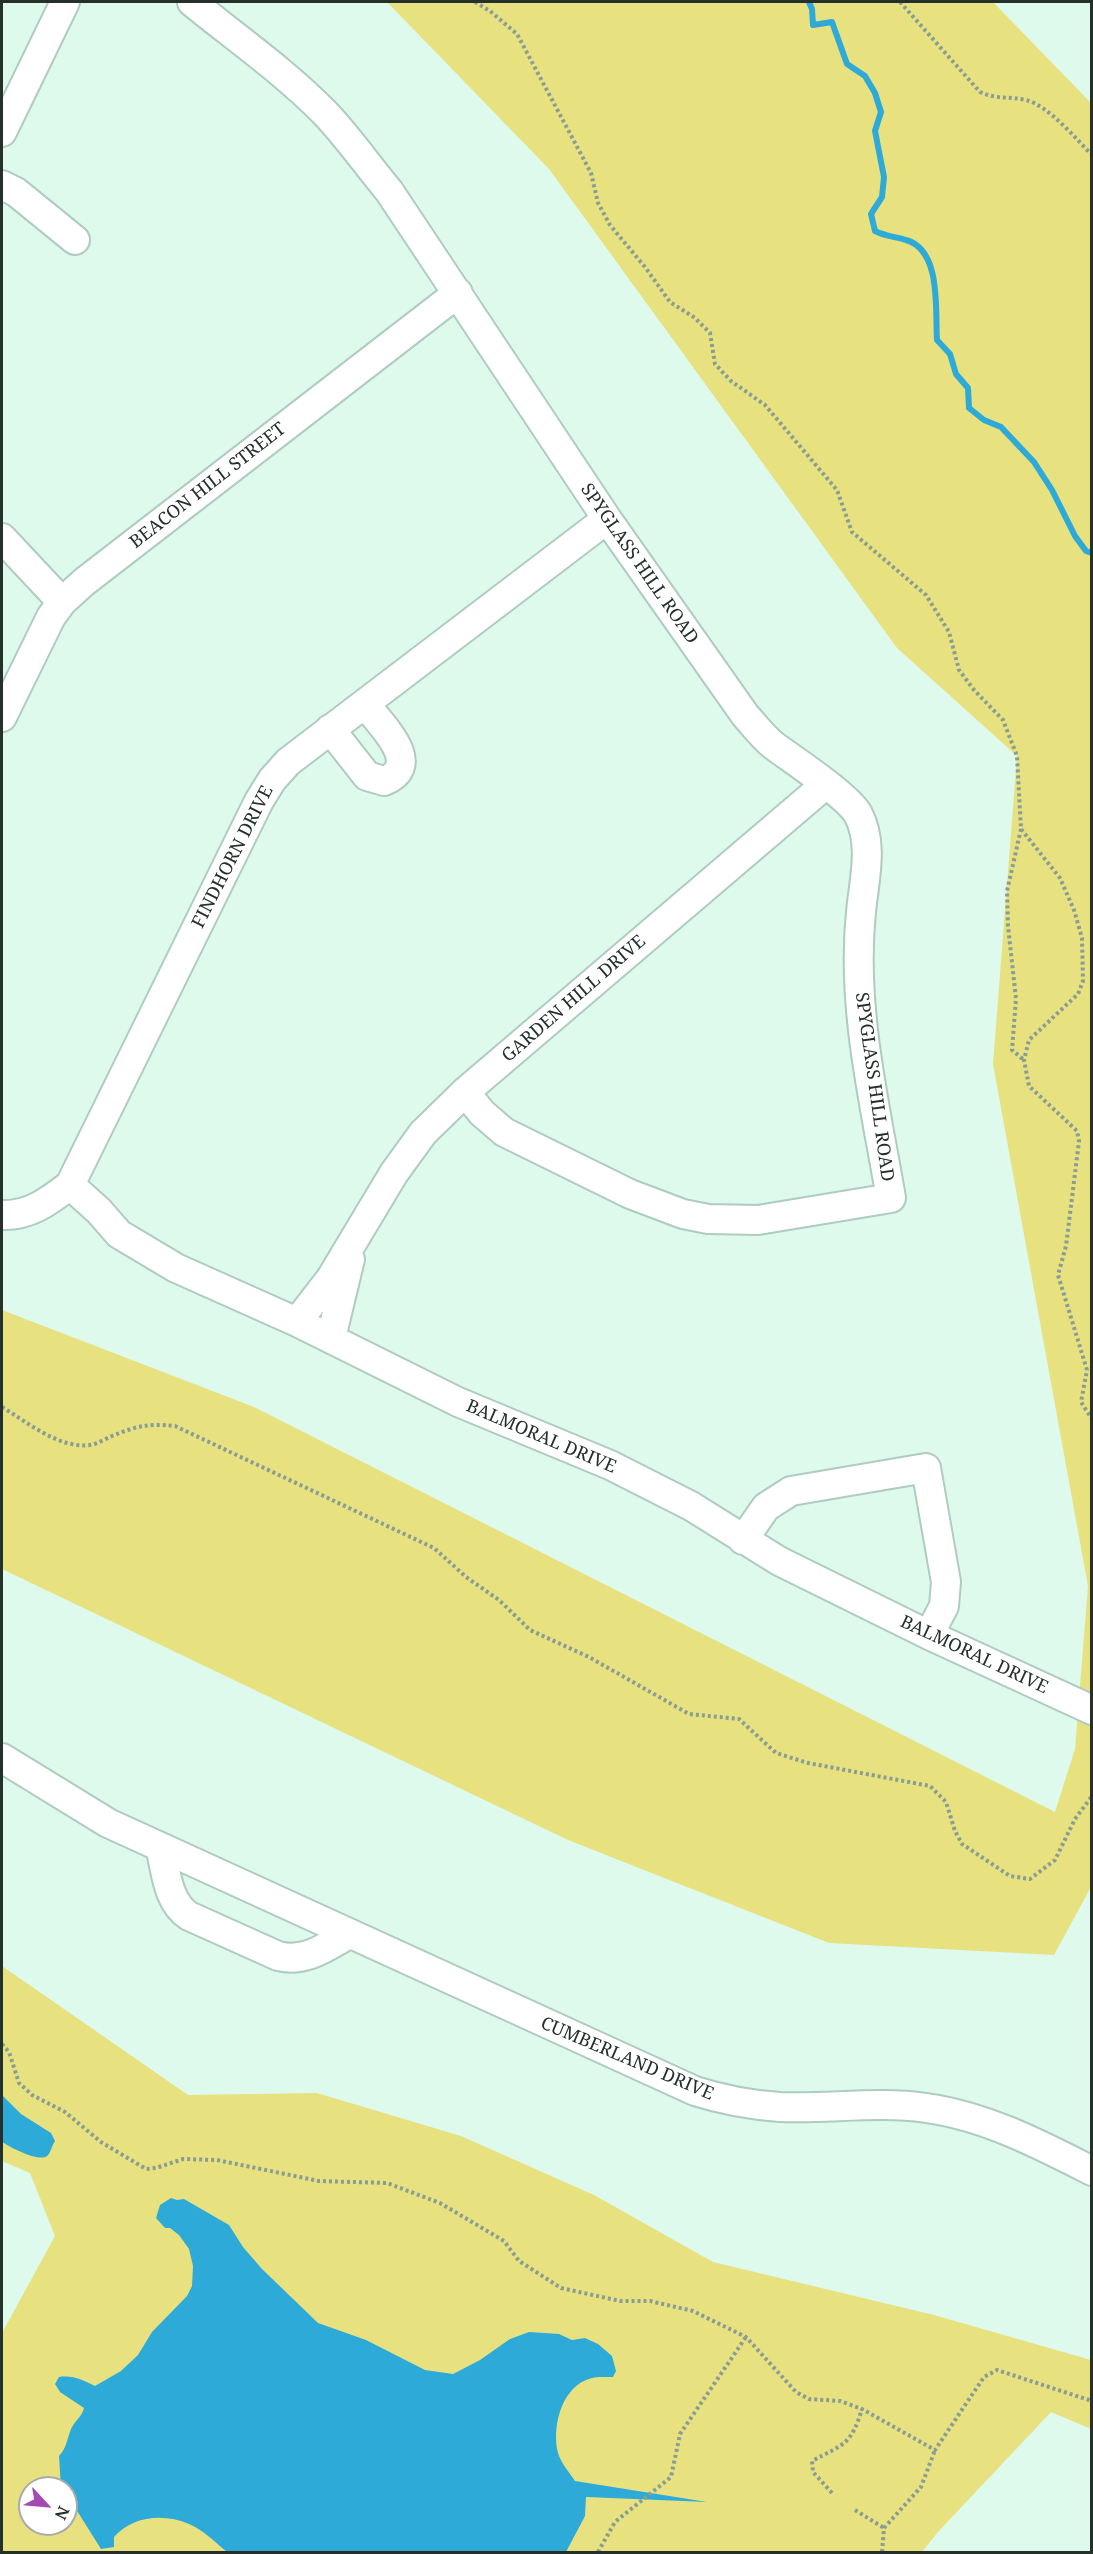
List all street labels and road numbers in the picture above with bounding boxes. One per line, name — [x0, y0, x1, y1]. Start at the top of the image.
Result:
street label: BEACON HILL STREET — [126, 418, 290, 554]
street label: SPYGLASS HILL ROAD — [575, 480, 703, 648]
street label: FINDHORN DRIVE — [188, 782, 278, 932]
street label: GARDEN HILL DRIVE — [498, 931, 650, 1067]
street label: SPYGLASS HILL ROAD — [850, 991, 898, 1183]
street label: BALMORAL DRIVE — [463, 1396, 619, 1478]
street label: BALMORAL DRIVE — [897, 1611, 1051, 1699]
street label: CUMBERLAND DRIVE — [537, 2013, 717, 2105]

